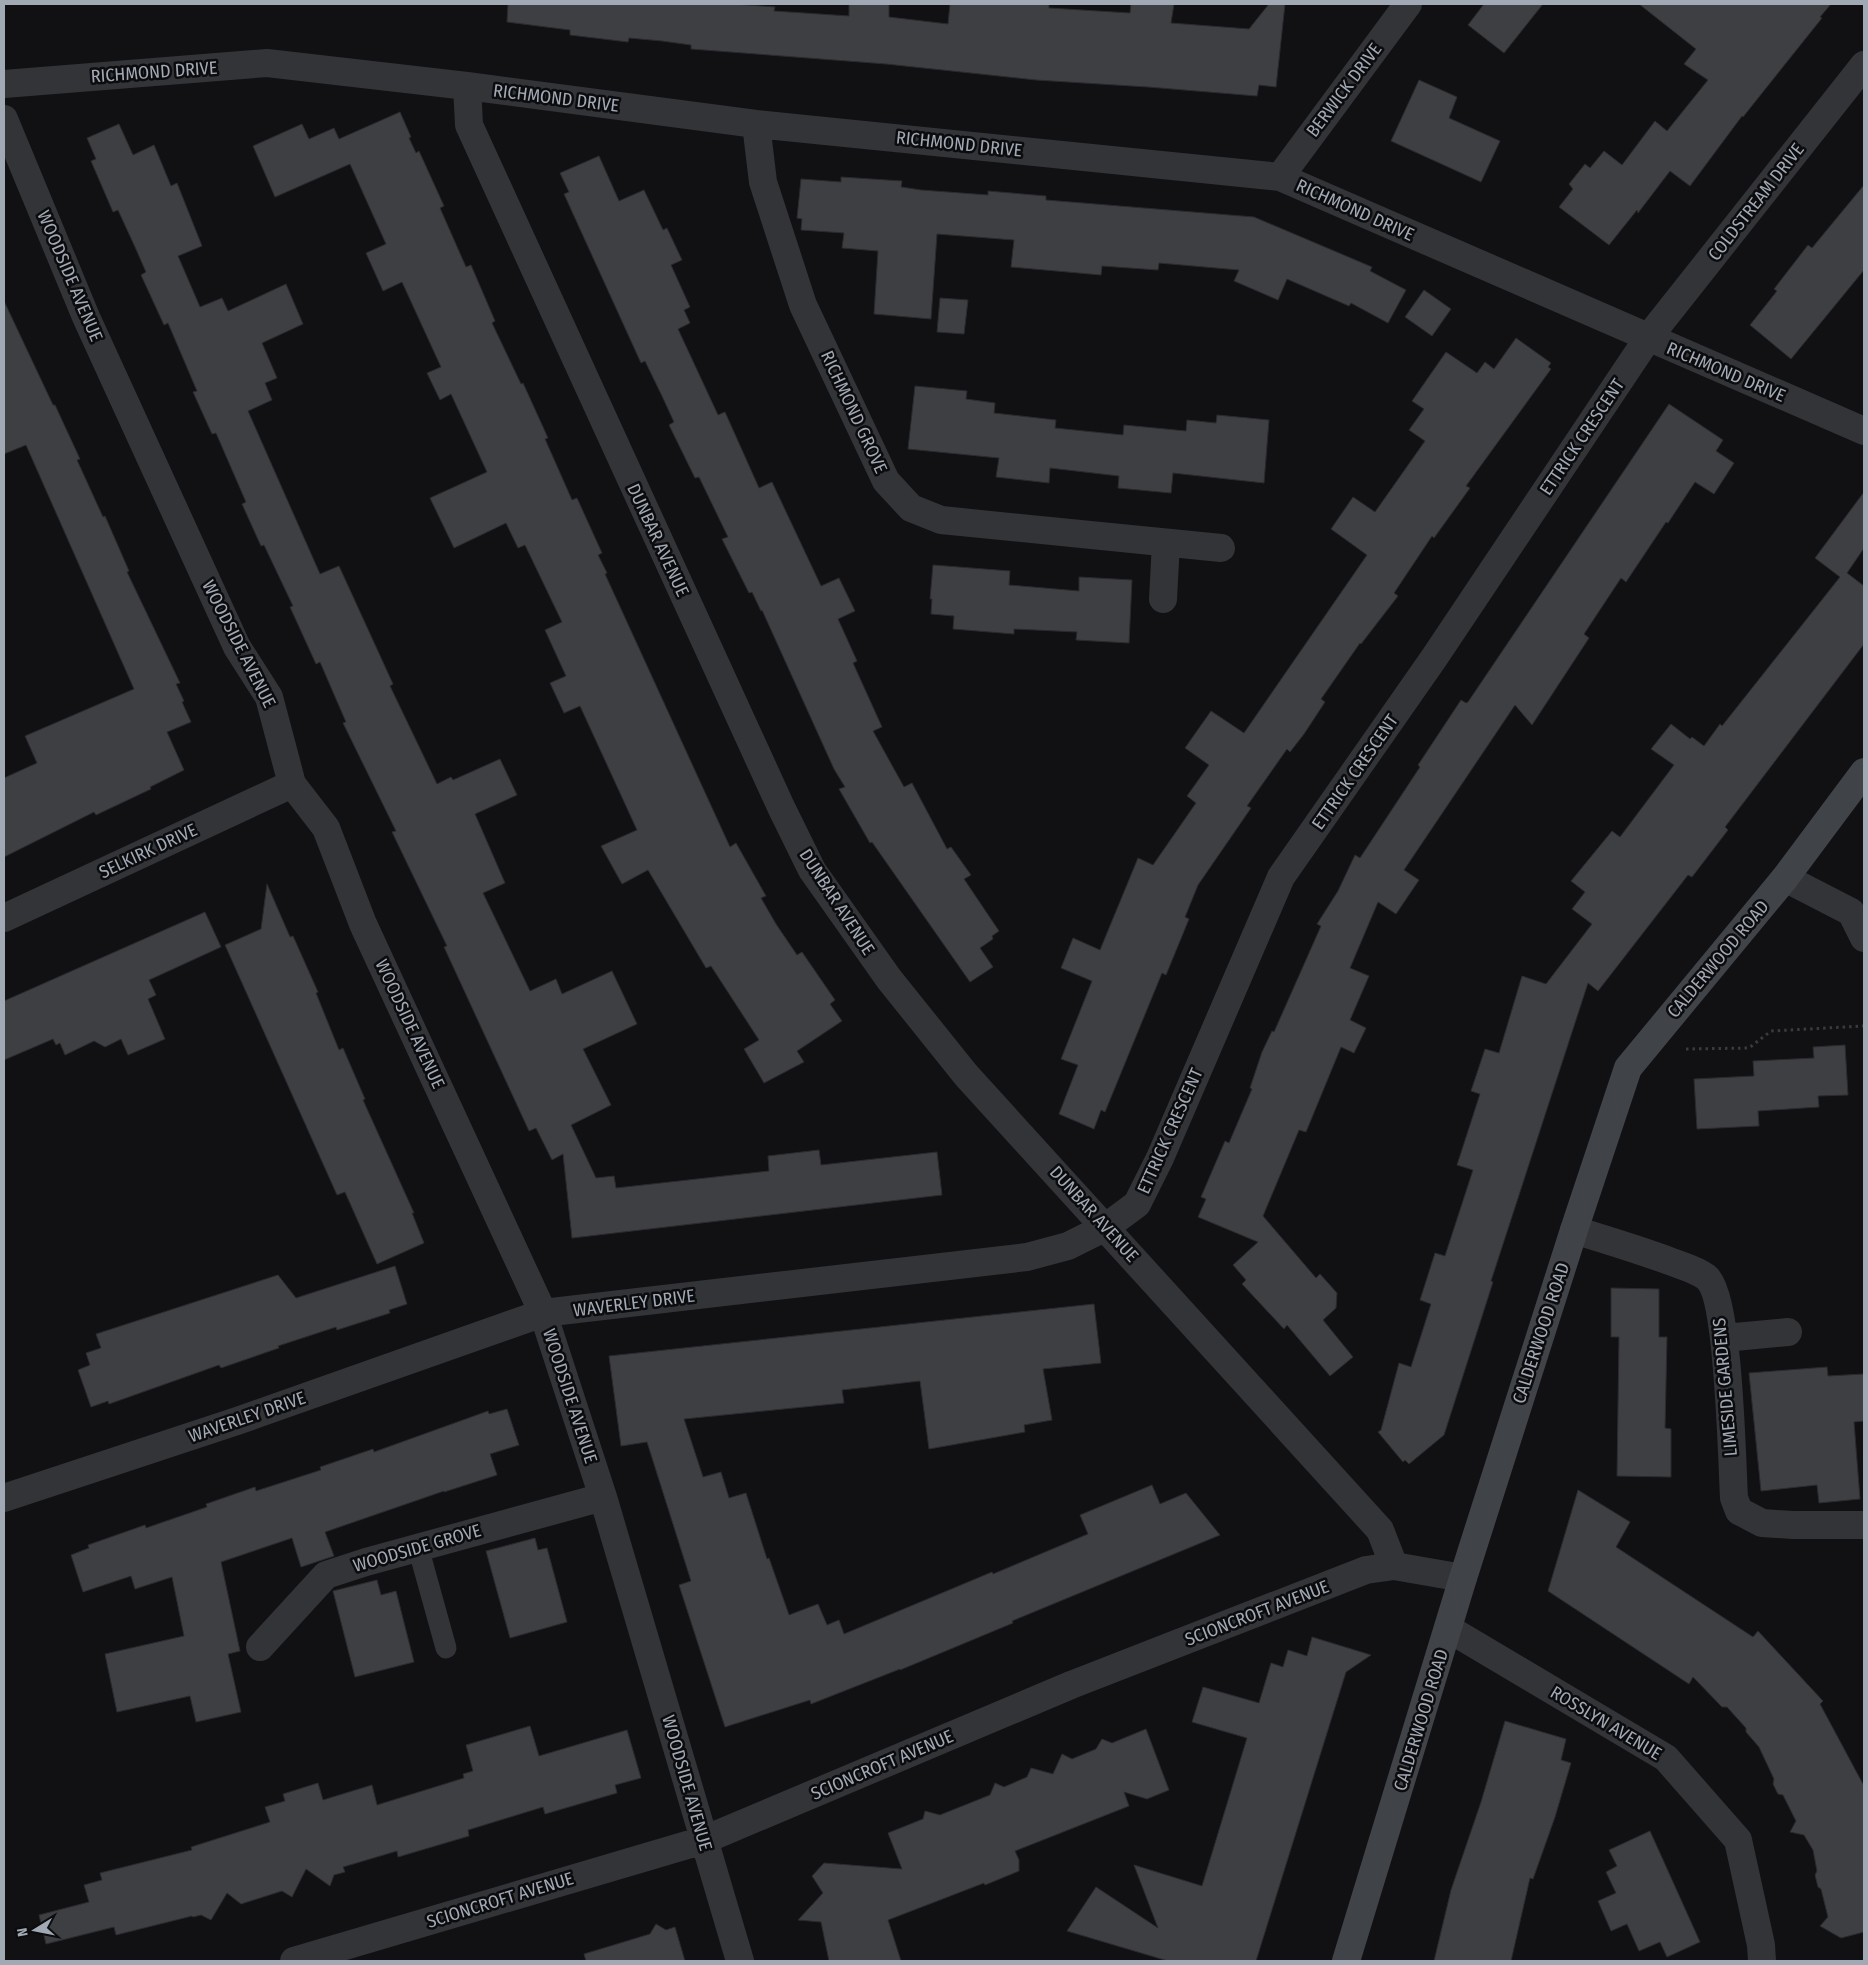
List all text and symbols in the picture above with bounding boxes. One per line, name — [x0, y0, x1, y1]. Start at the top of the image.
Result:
street label: BERWICK DRIVE — [1302, 39, 1386, 141]
street label: RICHMOND DRIVE — [90, 57, 218, 87]
street label: RICHMOND DRIVE — [492, 79, 620, 117]
street label: RICHMOND DRIVE — [895, 126, 1023, 162]
street label: COLDSTREAM DRIVE — [1703, 139, 1809, 265]
street label: RICHMOND DRIVE — [1293, 174, 1417, 246]
street label: WOODSIDE AVENUE — [33, 207, 107, 345]
street label: RICHMOND DRIVE — [1663, 337, 1789, 407]
street label: RICHMOND GROVE — [816, 347, 892, 477]
street label: ETTRICK CRESCENT — [1535, 374, 1629, 499]
street label: DUNBAR AVENUE — [622, 480, 694, 600]
street label: WOODSIDE AVENUE — [197, 577, 281, 711]
street label: ETTRICK CRESCENT — [1307, 710, 1403, 834]
street label: SELKIRK DRIVE — [95, 819, 201, 883]
street label: DUNBAR AVENUE — [795, 845, 879, 959]
street label: CALDERWOOD ROAD — [1662, 896, 1774, 1022]
street label: WOODSIDE AVENUE — [370, 956, 450, 1092]
street label: ETTRICK CRESCENT — [1132, 1064, 1208, 1197]
street label: DUNBAR AVENUE — [1045, 1161, 1143, 1267]
street label: CALDERWOOD ROAD — [1508, 1260, 1574, 1406]
street label: WAVERLEY DRIVE — [572, 1285, 696, 1321]
street label: LIMESIDE GARDENS — [1708, 1317, 1742, 1457]
street label: WOODSIDE AVENUE — [538, 1326, 602, 1466]
street label: WAVERLEY DRIVE — [186, 1387, 308, 1447]
street label: WOODSIDE GROVE — [350, 1519, 484, 1577]
street label: SCIONCROFT AVENUE — [1182, 1575, 1332, 1651]
street label: CALDERWOOD ROAD — [1389, 1647, 1453, 1793]
street label: ROSSLYN AVENUE — [1546, 1681, 1666, 1765]
street label: WOODSIDE AVENUE — [657, 1713, 717, 1853]
street label: SCIONCROFT AVENUE — [808, 1725, 956, 1805]
street label: SCIONCROFT AVENUE — [424, 1867, 576, 1933]
north arrow — [10, 1905, 60, 1955]
text: N — [14, 1927, 32, 1938]

